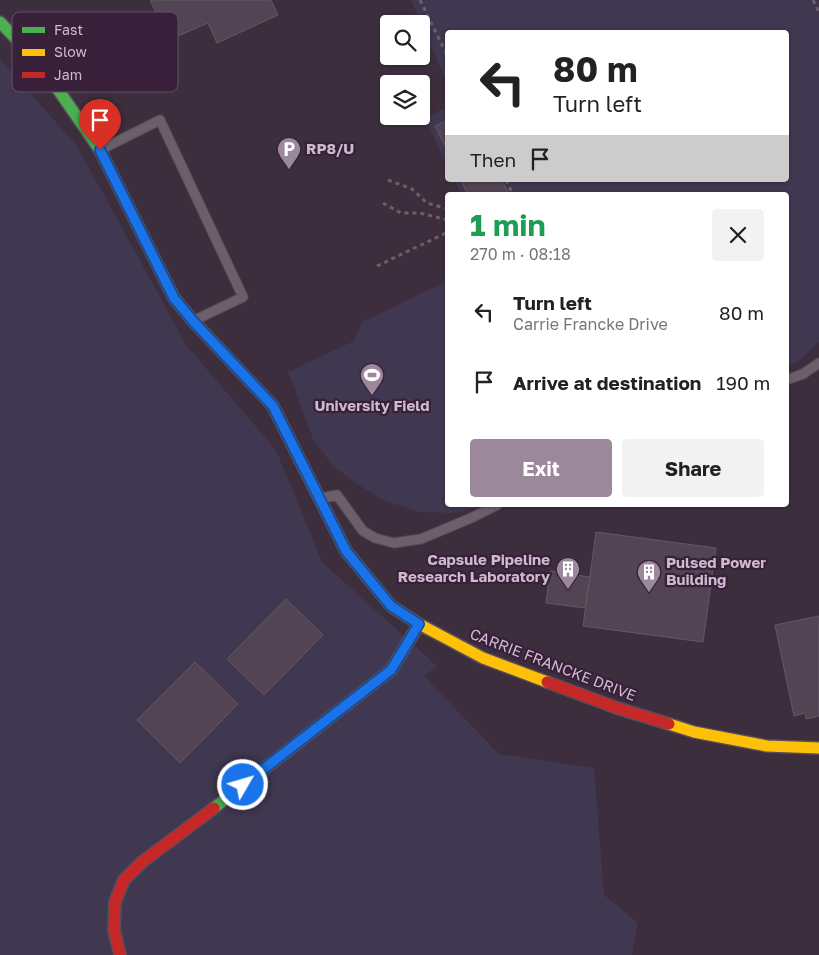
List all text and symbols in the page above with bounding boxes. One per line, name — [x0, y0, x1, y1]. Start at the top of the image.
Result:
legend — [12, 12, 178, 92]
map controls — [380, 15, 430, 125]
button: search — [380, 15, 430, 65]
text: Fast — [54, 21, 83, 38]
text: Slow — [54, 43, 87, 60]
text: 80 m — [553, 48, 638, 90]
icon: left — [470, 50, 535, 115]
text: Jam — [54, 66, 82, 83]
button: layers — [380, 75, 430, 125]
text: Turn left — [553, 90, 642, 117]
pin — [79, 99, 121, 150]
icon: arrive — [86, 106, 114, 134]
parking icon: RP8/U — [276, 136, 302, 170]
place label: RP8/U — [306, 139, 354, 157]
icon: arrive — [526, 145, 554, 173]
text: Then — [470, 148, 516, 171]
text: 1 min — [470, 207, 546, 243]
button: close — [712, 209, 764, 261]
text: 270 m · 08:18 — [470, 244, 571, 264]
text: Turn left — [513, 291, 592, 314]
icon: left — [470, 298, 498, 326]
text: 80 m — [719, 301, 764, 324]
text: Carrie Francke Drive — [513, 314, 668, 334]
sports icon: University Field — [359, 362, 385, 396]
icon: arrive — [470, 368, 498, 396]
text: Arrive at destination — [513, 371, 701, 394]
text: 190 m — [716, 371, 770, 394]
place label: University Field — [314, 396, 430, 414]
button: Exit — [470, 439, 612, 497]
button: Share — [622, 439, 764, 497]
place label: Capsule Pipeline Research Laboratory — [398, 550, 550, 585]
place label: Pulsed Power Building — [666, 553, 766, 588]
building icon: Capsule Pipeline Research Laboratory — [555, 556, 581, 590]
building icon: Pulsed Power Building — [636, 559, 662, 593]
street label: CARRIE FRANCKE DRIVE — [468, 624, 639, 704]
position arrow — [216, 758, 268, 810]

